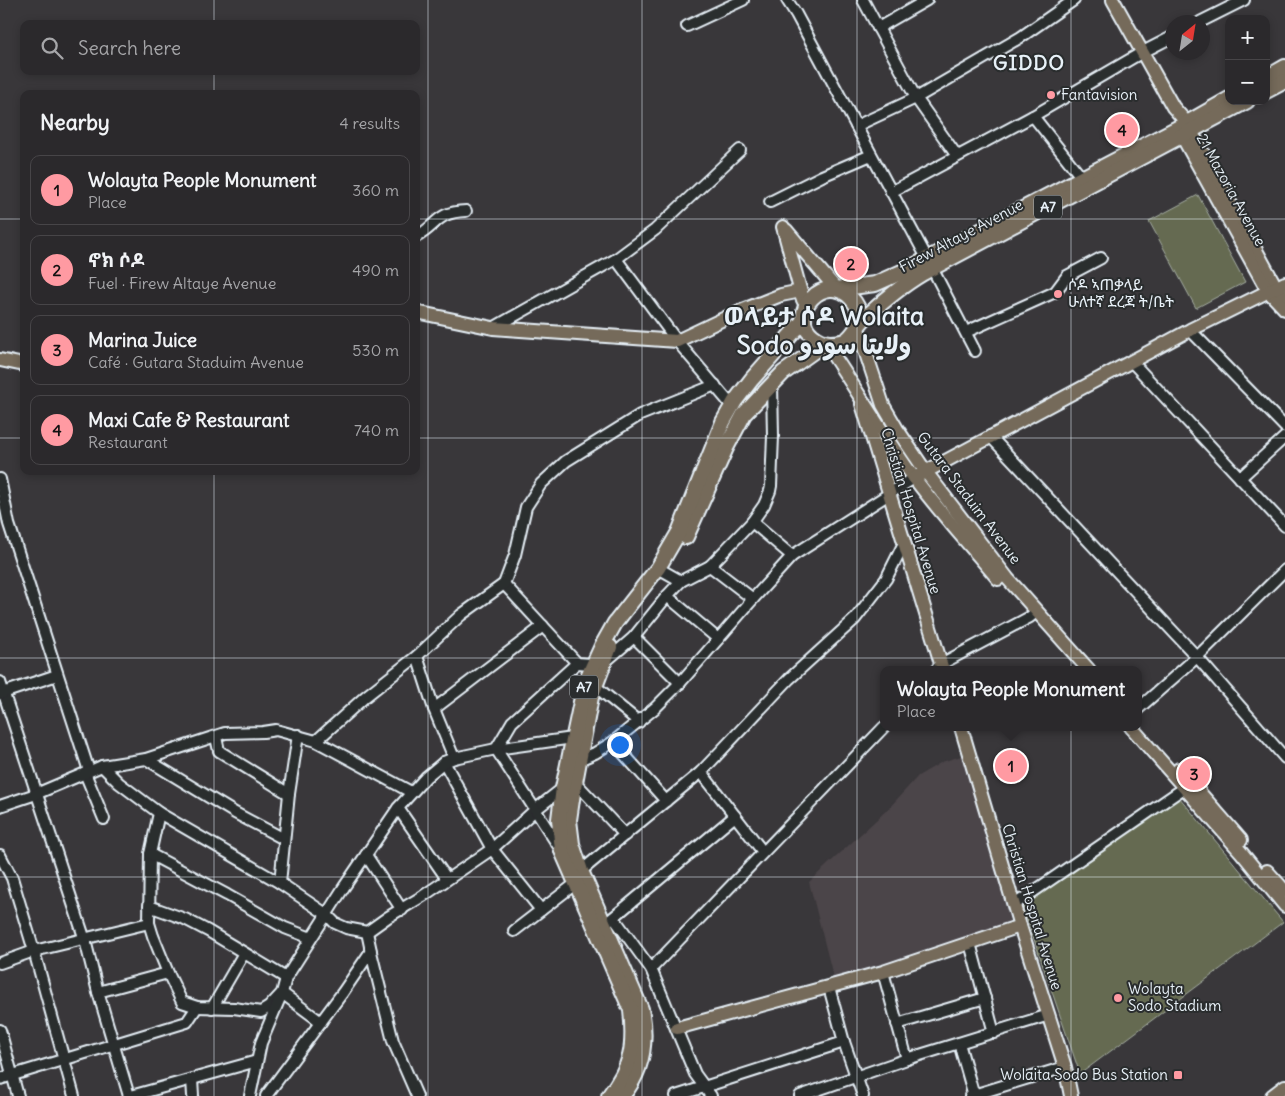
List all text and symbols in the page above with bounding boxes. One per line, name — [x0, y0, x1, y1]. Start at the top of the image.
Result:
north arrow — [1165, 15, 1210, 60]
map controls — [1225, 15, 1270, 105]
button: + — [1225, 15, 1270, 60]
search box — [20, 20, 420, 75]
icon: search — [38, 34, 66, 62]
text: Search here — [78, 36, 181, 60]
district label: GIDDO — [993, 50, 1065, 75]
button: − — [1225, 60, 1270, 105]
place label: Fantavision — [1061, 85, 1138, 104]
marker: Fantavision — [1045, 89, 1057, 101]
text: Nearby — [40, 109, 110, 136]
pin: 4 — [1106, 111, 1138, 149]
text: 4 results — [339, 113, 400, 133]
street label: 21 Mazoria Avenue — [1193, 130, 1270, 249]
text: Wolayta People Monument — [88, 168, 316, 192]
text: 1 — [54, 180, 60, 200]
text: 360 m — [352, 180, 399, 200]
text: Place — [88, 192, 127, 212]
street label: Firew Altaye Avenue — [895, 195, 1026, 276]
road number: A7 — [1034, 196, 1062, 218]
pin: 2 — [835, 245, 867, 283]
text: ኖክ ሶዶ — [88, 248, 145, 272]
text: 2 — [53, 260, 61, 280]
text: 490 m — [352, 260, 399, 280]
text: Fuel · Firew Altaye Avenue — [88, 273, 276, 293]
place label: ሶዶ ኣጠቃላይ ሁለተኛ ደረጃ ት/ቤት — [1068, 275, 1174, 311]
marker: ሶዶ ኣጠቃላይ ሁለተኛ ደረጃ ት/ቤት — [1052, 288, 1064, 300]
district label: ወላይታ ሶዶ Wolaita Sodo ولايتا سودو — [724, 300, 924, 361]
text: Marina Juice — [88, 328, 197, 352]
text: 3 — [52, 340, 62, 360]
text: 530 m — [352, 340, 399, 360]
text: Café · Gutara Staduim Avenue — [88, 352, 304, 372]
text: Maxi Cafe & Restaurant — [88, 408, 289, 432]
text: 4 — [52, 420, 62, 440]
text: 740 m — [354, 420, 399, 440]
street label: Christian Hospital Avenue — [877, 425, 946, 596]
street label: Gutara Staduim Avenue — [913, 428, 1025, 568]
text: Restaurant — [88, 432, 168, 452]
popup — [880, 666, 1142, 731]
road number: A7 — [570, 676, 598, 699]
text: Wolayta People Monument — [897, 677, 1125, 701]
text: Place — [897, 701, 936, 721]
your location — [607, 732, 633, 758]
pin: 1 — [995, 747, 1027, 785]
pin: 3 — [1178, 755, 1210, 793]
street label: Christian Hospital Avenue — [998, 821, 1067, 992]
place label: Wolayta Sodo Stadium — [1128, 979, 1221, 1015]
marker: Wolayta Sodo Stadium — [1112, 992, 1124, 1004]
place label: Wolaita Sodo Bus Station — [1000, 1065, 1168, 1084]
marker: Wolaita Sodo Bus Station — [1172, 1069, 1184, 1081]

